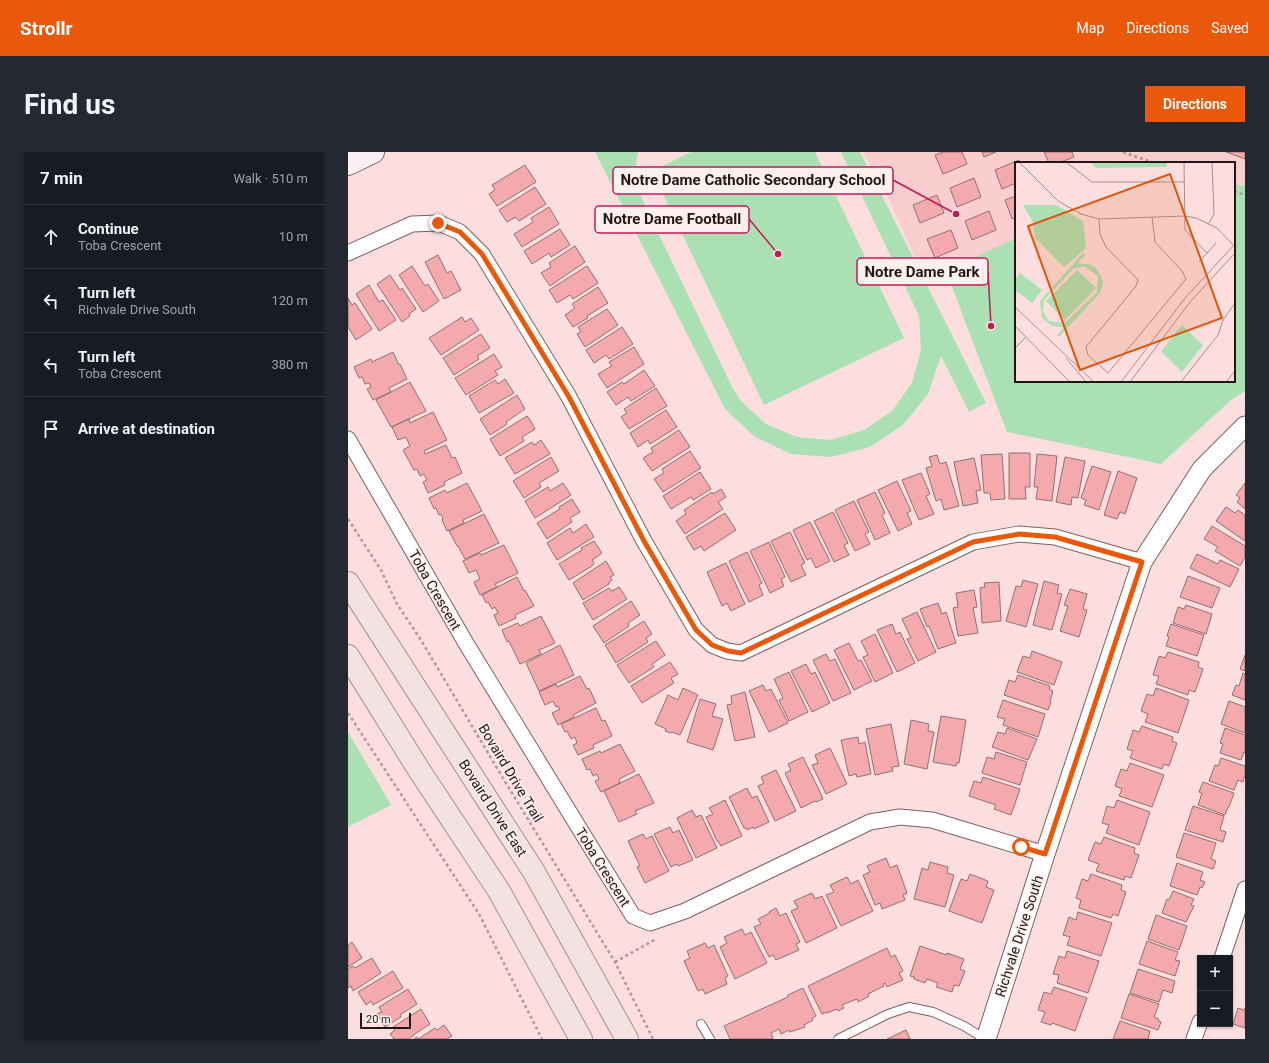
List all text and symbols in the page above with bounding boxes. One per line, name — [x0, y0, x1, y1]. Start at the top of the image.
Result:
text: Strollr — [20, 17, 73, 40]
text: Map — [1077, 20, 1104, 36]
text: Directions — [1126, 20, 1189, 36]
text: Saved — [1211, 20, 1249, 36]
button: Directions — [1145, 86, 1245, 122]
text: Find us — [24, 88, 115, 121]
inset map — [1015, 162, 1235, 382]
callout: Notre Dame Catholic Secondary School — [613, 167, 893, 194]
text: 7 min — [40, 168, 83, 188]
text: Walk · 510 m — [233, 171, 308, 186]
text: Notre Dame Catholic Secondary School — [621, 171, 885, 189]
callout: Notre Dame Football — [595, 206, 749, 233]
text: Notre Dame Football — [603, 210, 741, 228]
route end — [429, 214, 447, 232]
text: Continue — [78, 220, 139, 238]
icon: ahead — [40, 226, 62, 248]
text: 10 m — [279, 229, 308, 244]
text: Toba Crescent — [78, 238, 162, 253]
callout: Notre Dame Park — [857, 258, 988, 285]
text: Notre Dame Park — [864, 263, 980, 281]
text: Turn left — [78, 284, 135, 302]
icon: left — [40, 290, 62, 312]
text: 120 m — [271, 293, 308, 308]
text: Richvale Drive South — [78, 302, 196, 317]
text: Turn left — [78, 348, 135, 366]
icon: left — [40, 354, 62, 376]
text: 380 m — [271, 357, 308, 372]
text: Toba Crescent — [78, 366, 162, 381]
icon: arrive — [40, 418, 62, 440]
text: Arrive at destination — [78, 420, 215, 438]
street label: Toba Crescent — [406, 547, 465, 633]
street label: Bovaird Drive Trail — [475, 721, 547, 825]
street label: Bovaird Drive East — [456, 756, 531, 860]
street label: Toba Crescent — [572, 825, 634, 910]
route start — [1012, 838, 1030, 856]
street label: Richvale Drive South — [992, 873, 1046, 999]
map controls — [1197, 955, 1233, 1027]
button: + — [1197, 955, 1233, 991]
button: − — [1197, 991, 1233, 1027]
scale bar — [360, 1011, 411, 1030]
text: 20 m — [366, 1013, 391, 1026]

